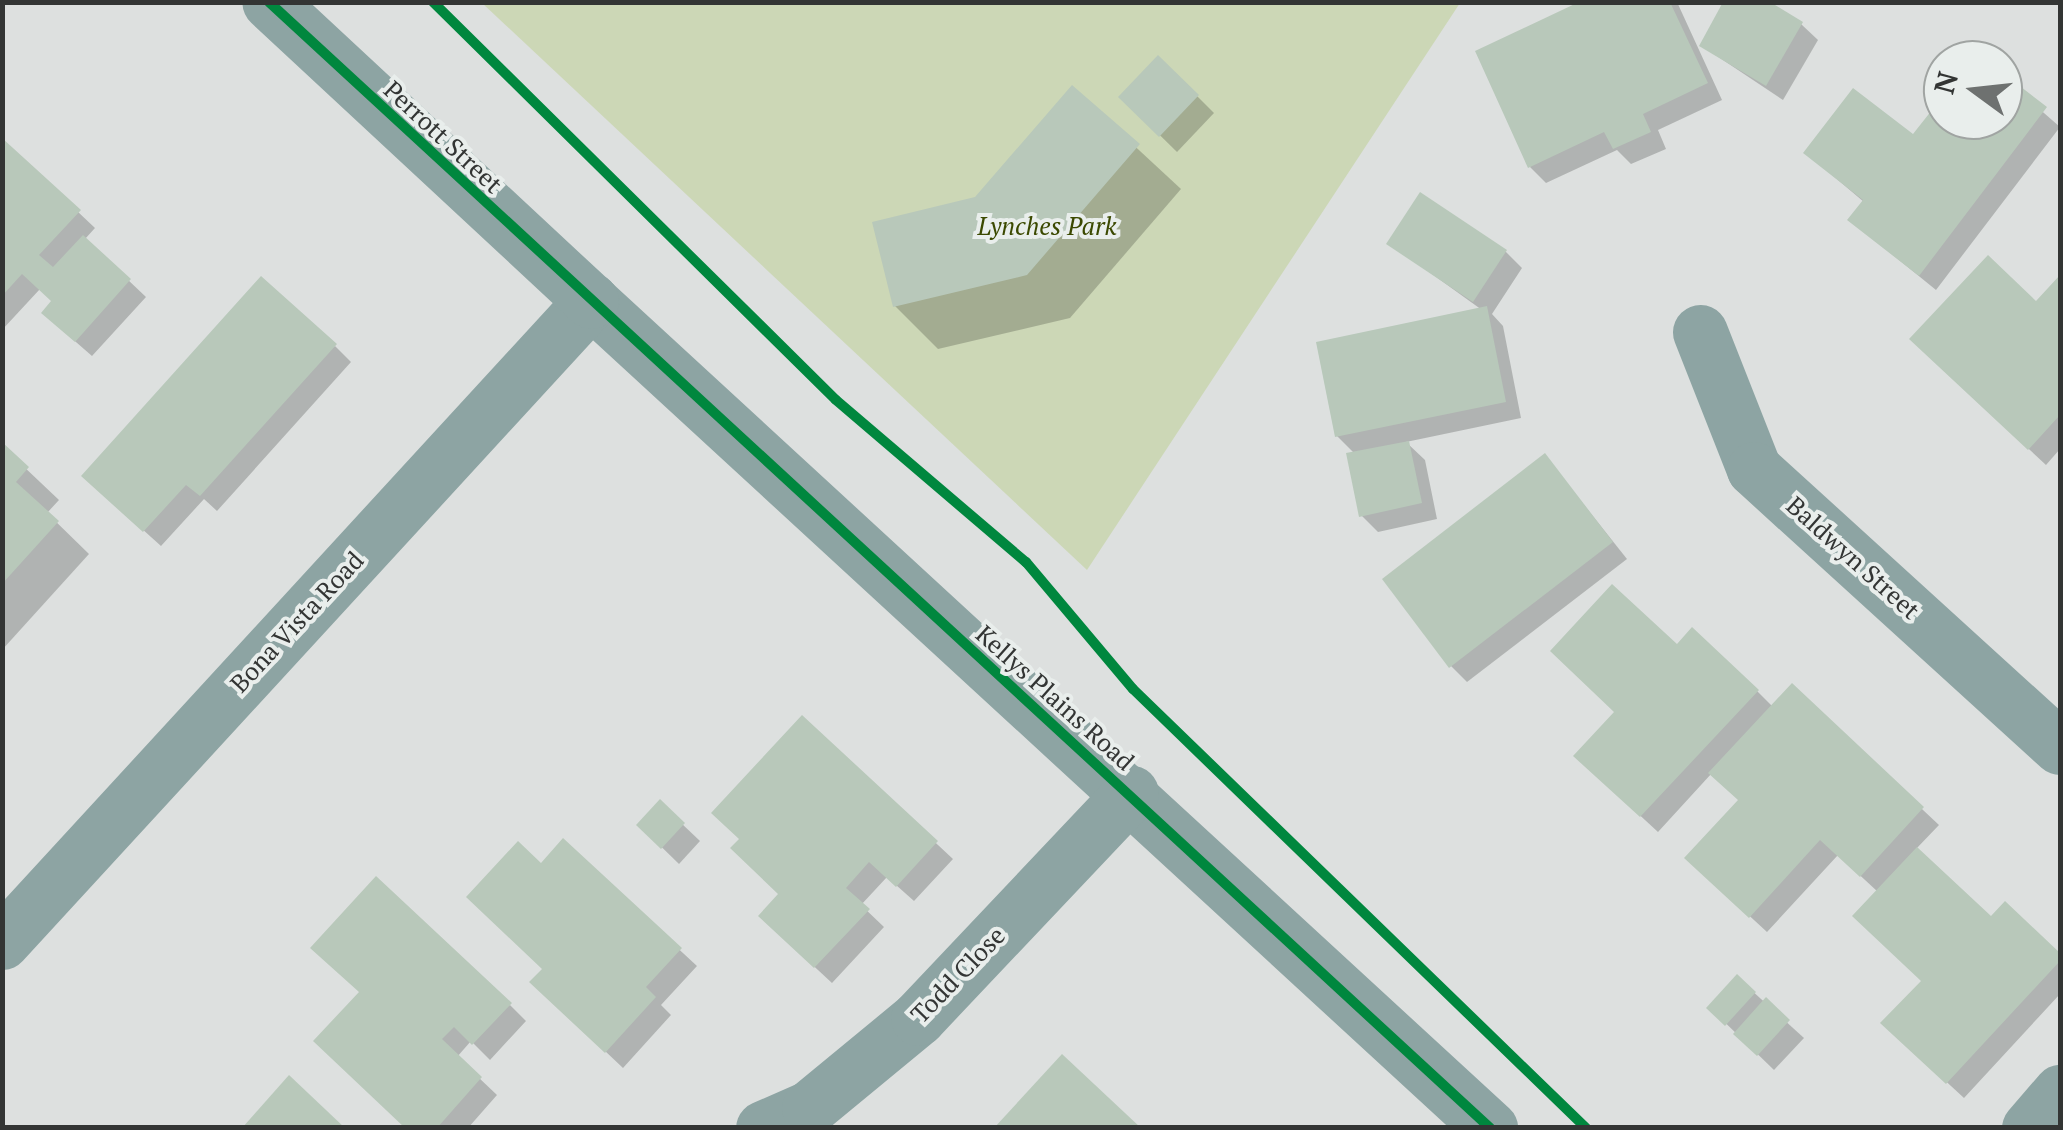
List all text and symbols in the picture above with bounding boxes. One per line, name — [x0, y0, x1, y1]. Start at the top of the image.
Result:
north arrow — [1923, 40, 2023, 140]
text: N — [1925, 68, 1966, 98]
street label: Perrott Street — [378, 75, 508, 199]
park label: Lynches Park — [977, 211, 1117, 241]
street label: Baldwyn Street — [1780, 490, 1926, 626]
street label: Bona Vista Road — [224, 545, 370, 699]
street label: Kellys Plains Road — [970, 619, 1140, 777]
street label: Todd Close — [905, 921, 1011, 1029]

